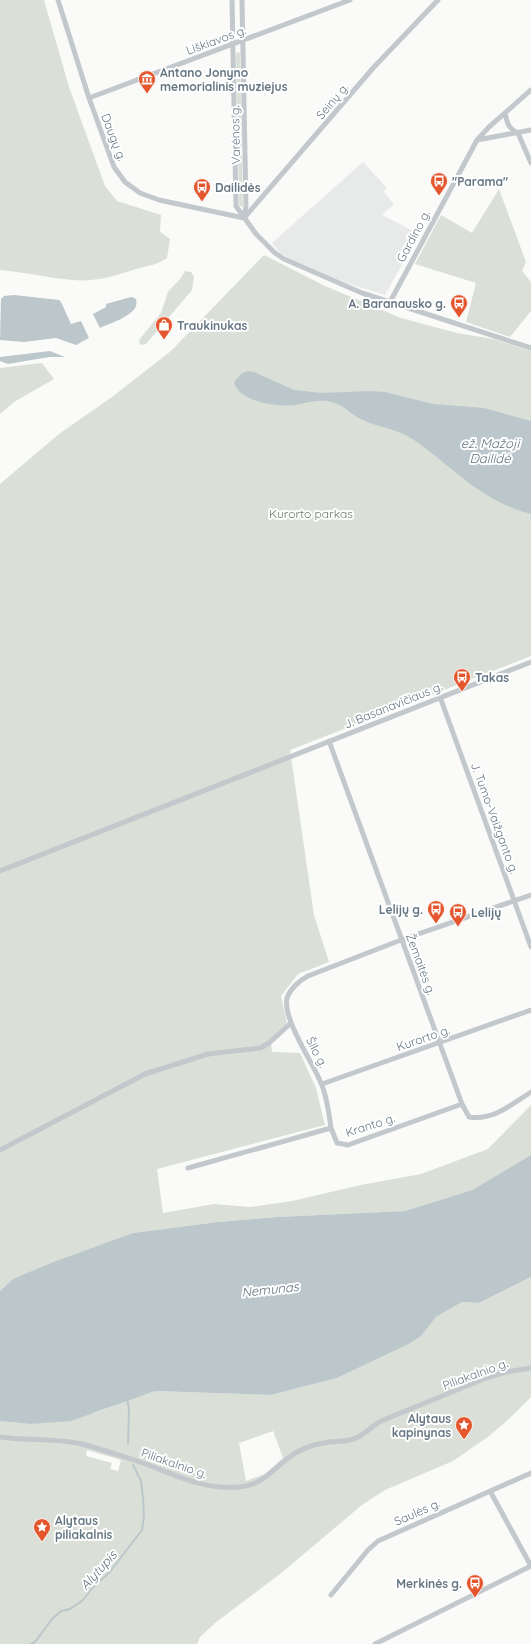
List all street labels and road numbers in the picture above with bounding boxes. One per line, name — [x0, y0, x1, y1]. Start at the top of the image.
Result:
street label: Liškiavos g. — [184, 22, 248, 58]
street label: Seinų g. — [313, 80, 351, 122]
street label: Varėnos g. — [227, 105, 243, 165]
street label: Daugų g. — [98, 111, 130, 163]
street label: Gardino g. — [393, 207, 433, 265]
street label: J. Basanavičiaus g. — [342, 678, 444, 732]
street label: J. Tumo-Vaižganto g. — [468, 760, 522, 876]
street label: Žemaitės g. — [403, 931, 439, 997]
street label: Kurorto g. — [394, 1022, 452, 1054]
street label: Šilo g. — [303, 1034, 331, 1070]
street label: Kranto g. — [343, 1110, 397, 1140]
street label: Piliakalnio g. — [440, 1355, 510, 1393]
street label: Piliakalnio g. — [139, 1445, 209, 1481]
street label: Saulės g. — [392, 1495, 442, 1529]

